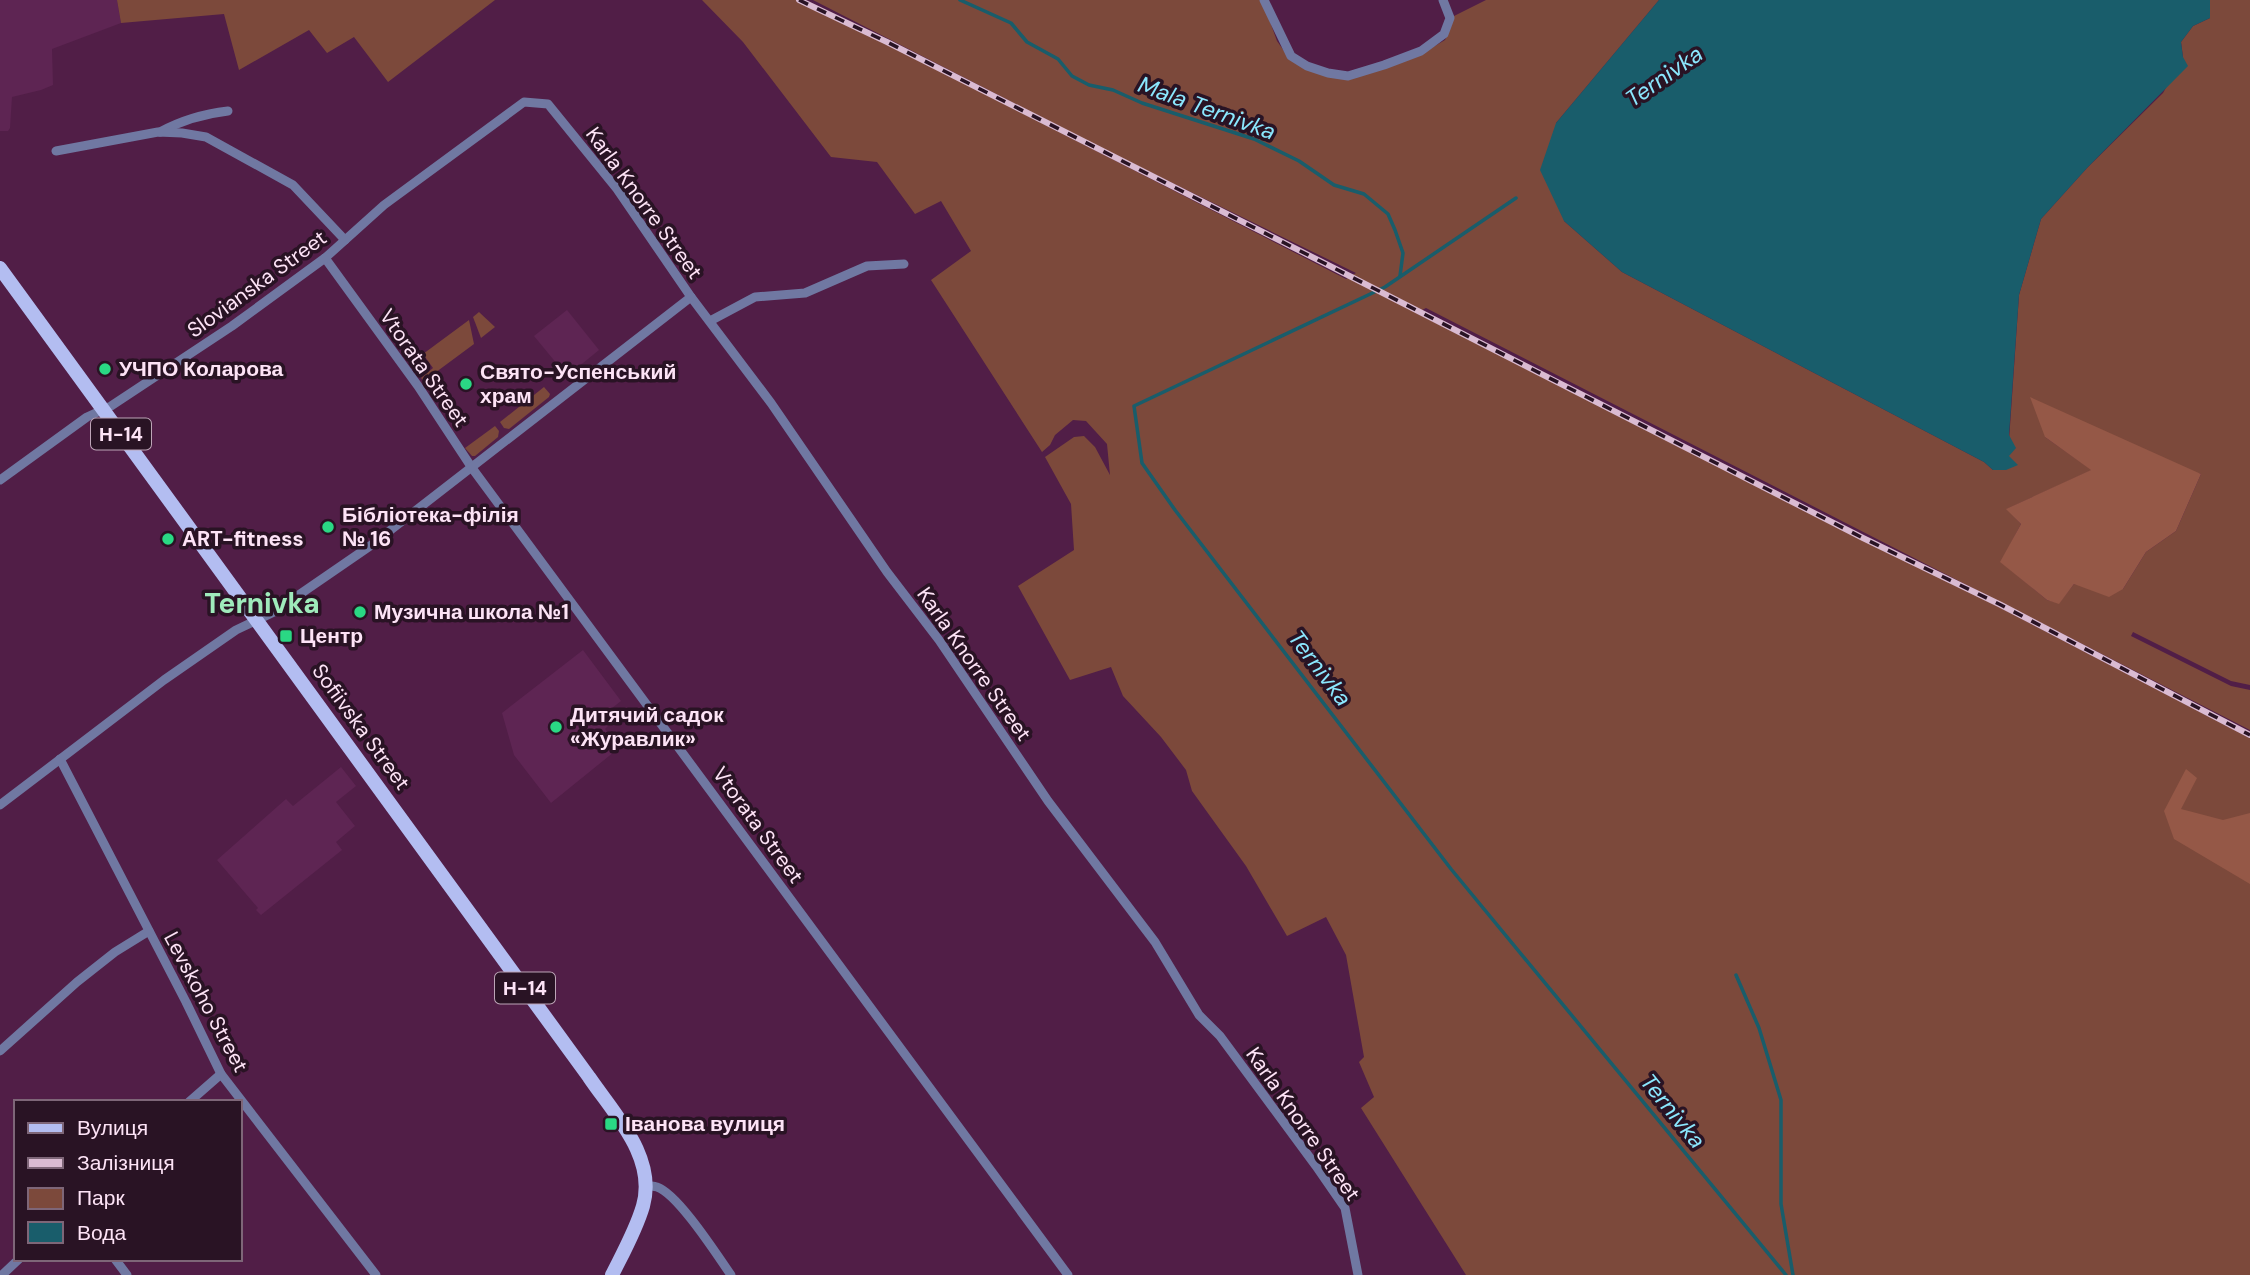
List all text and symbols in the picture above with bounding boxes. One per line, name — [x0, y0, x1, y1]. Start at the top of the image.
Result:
water label: Ternivka — [1619, 39, 1709, 113]
water label: Mala Ternivka — [1134, 69, 1280, 147]
street label: Karla Knorre Street — [579, 121, 709, 285]
street label: Slovianska Street — [182, 224, 332, 344]
street label: Vtorata Street — [373, 304, 475, 432]
place label: УЧПО Коларова — [119, 355, 284, 383]
place label: Свято-Успенський храм — [480, 358, 676, 410]
marker: УЧПО Коларова — [97, 361, 113, 377]
marker: Свято-Успенський храм — [458, 376, 474, 392]
road number: Н-14 — [91, 418, 151, 449]
place label: Бібліотека-філія № 16 — [342, 501, 519, 553]
marker: Бібліотека-філія № 16 — [320, 519, 336, 535]
place label: ART-fitness — [182, 525, 304, 553]
marker: ART-fitness — [160, 531, 176, 547]
street label: Karla Knorre Street — [910, 582, 1038, 746]
district label: Ternivka — [204, 585, 320, 622]
place label: Музична школа №1 — [374, 598, 569, 626]
marker: Музична школа №1 — [352, 604, 368, 620]
place label: Центр — [300, 622, 363, 650]
water label: Ternivka — [1282, 624, 1358, 712]
marker: Центр — [278, 628, 294, 644]
street label: Sofiivska Street — [306, 658, 416, 796]
place label: Дитячий садок «Журавлик» — [570, 701, 724, 753]
marker: Дитячий садок «Журавлик» — [548, 719, 564, 735]
street label: Vtorata Street — [706, 761, 810, 889]
street label: Levskoho Street — [157, 927, 255, 1077]
road number: Н-14 — [495, 972, 555, 1004]
street label: Karla Knorre Street — [1239, 1042, 1367, 1206]
water label: Ternivka — [1634, 1067, 1712, 1155]
legend — [14, 1100, 242, 1261]
place label: Іванова вулиця — [625, 1110, 785, 1138]
text: Вулиця — [77, 1114, 148, 1142]
marker: Іванова вулиця — [603, 1116, 619, 1132]
text: Залізниця — [77, 1149, 175, 1177]
text: Парк — [77, 1184, 125, 1212]
text: Вода — [77, 1219, 126, 1247]

